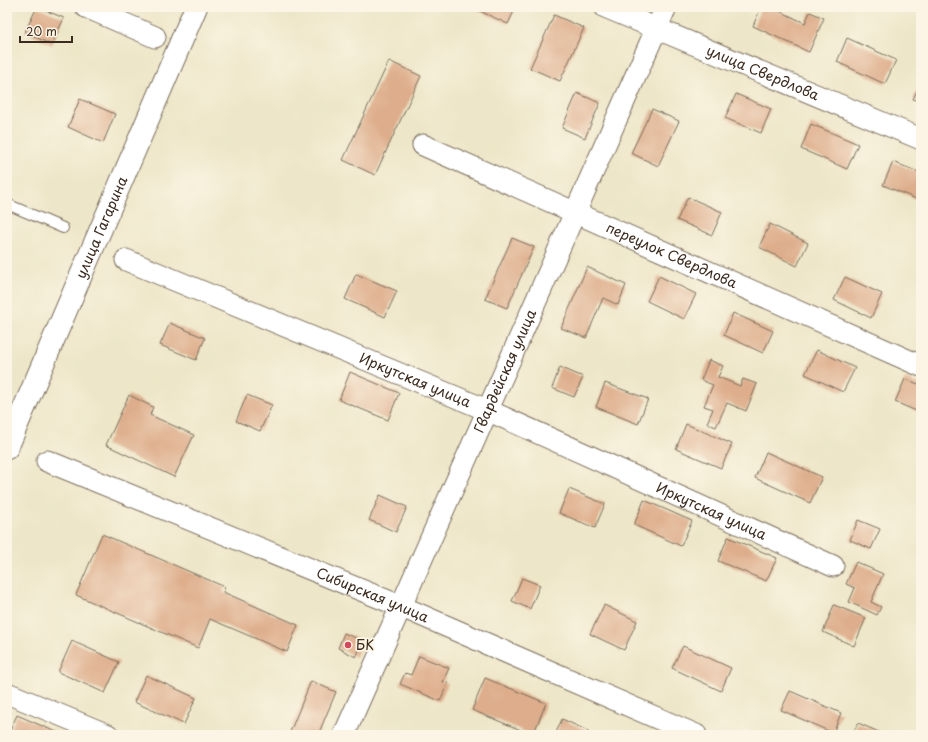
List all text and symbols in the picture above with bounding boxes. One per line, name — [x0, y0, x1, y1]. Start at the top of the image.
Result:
scale bar — [20, 18, 72, 44]
text: 20 m — [26, 22, 57, 40]
street label: улица Свердлова — [703, 40, 823, 105]
street label: улица Гагарина — [70, 173, 132, 282]
street label: переулок Свердлова — [603, 217, 741, 293]
street label: Гвардейская улица — [468, 305, 541, 436]
street label: Иркутская улица — [356, 347, 474, 412]
street label: Иркутская улица — [653, 477, 770, 545]
street label: Сибирская улица — [313, 562, 432, 627]
place label: БК — [356, 634, 374, 655]
marker: БК — [343, 640, 353, 650]

